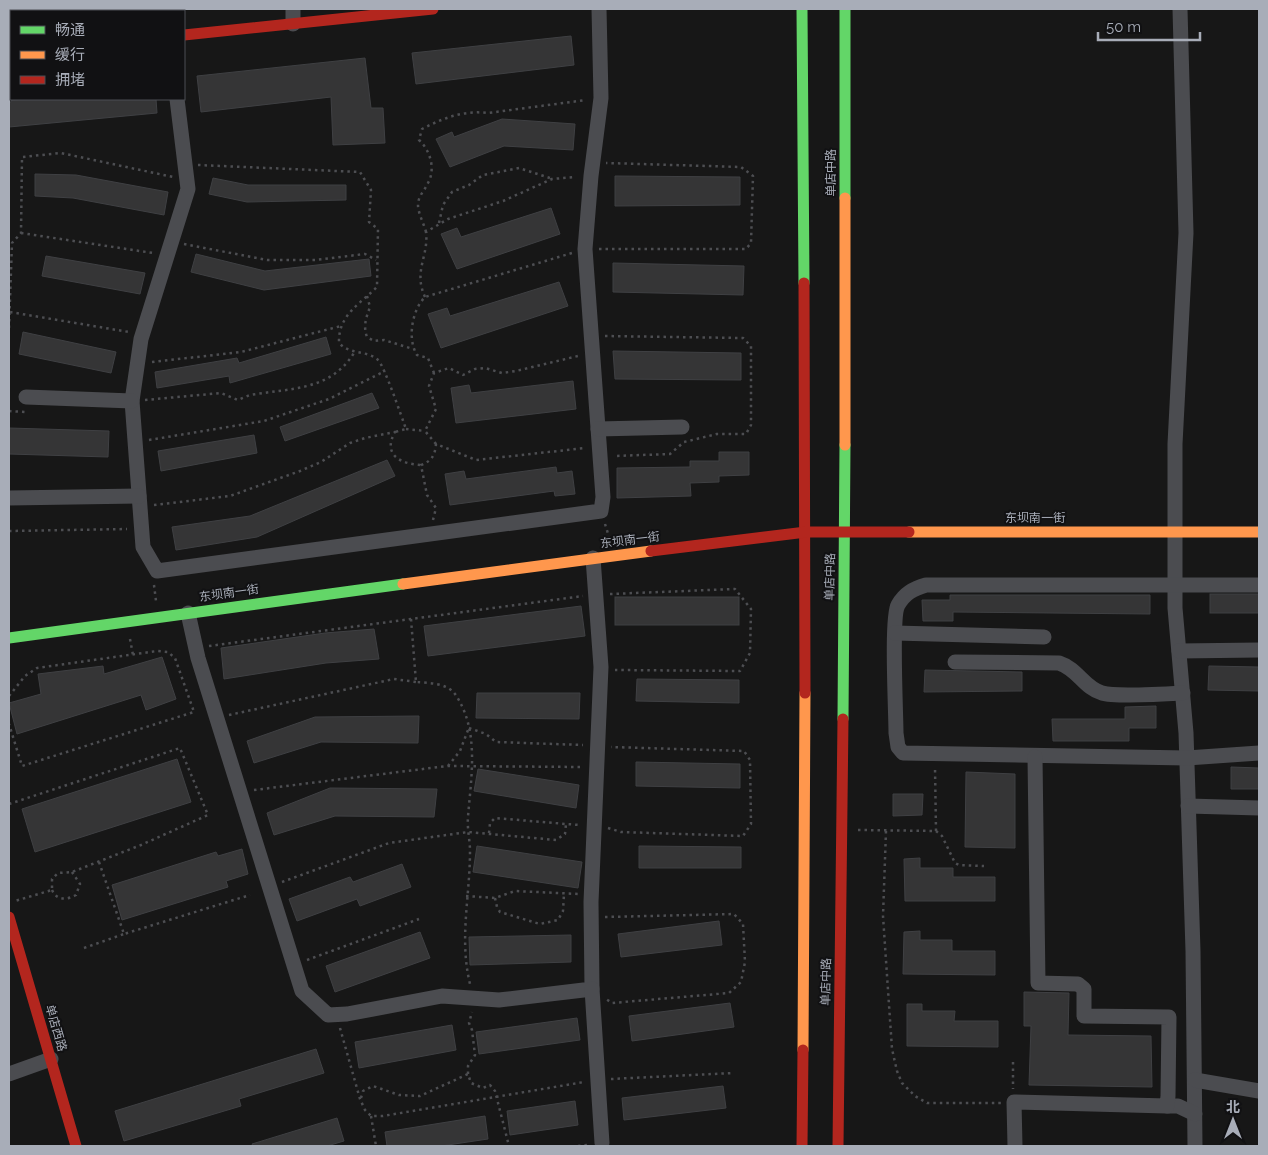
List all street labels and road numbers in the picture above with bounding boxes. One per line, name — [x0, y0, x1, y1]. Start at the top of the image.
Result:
street label: 单店中路 — [824, 149, 838, 197]
street label: 东坝南一街 — [1005, 511, 1065, 525]
street label: 东坝南一街 — [599, 529, 661, 551]
street label: 单店中路 — [823, 553, 837, 601]
street label: 东坝南一街 — [198, 582, 260, 604]
street label: 单店中路 — [819, 958, 833, 1006]
street label: 单店西路 — [43, 1003, 69, 1053]

